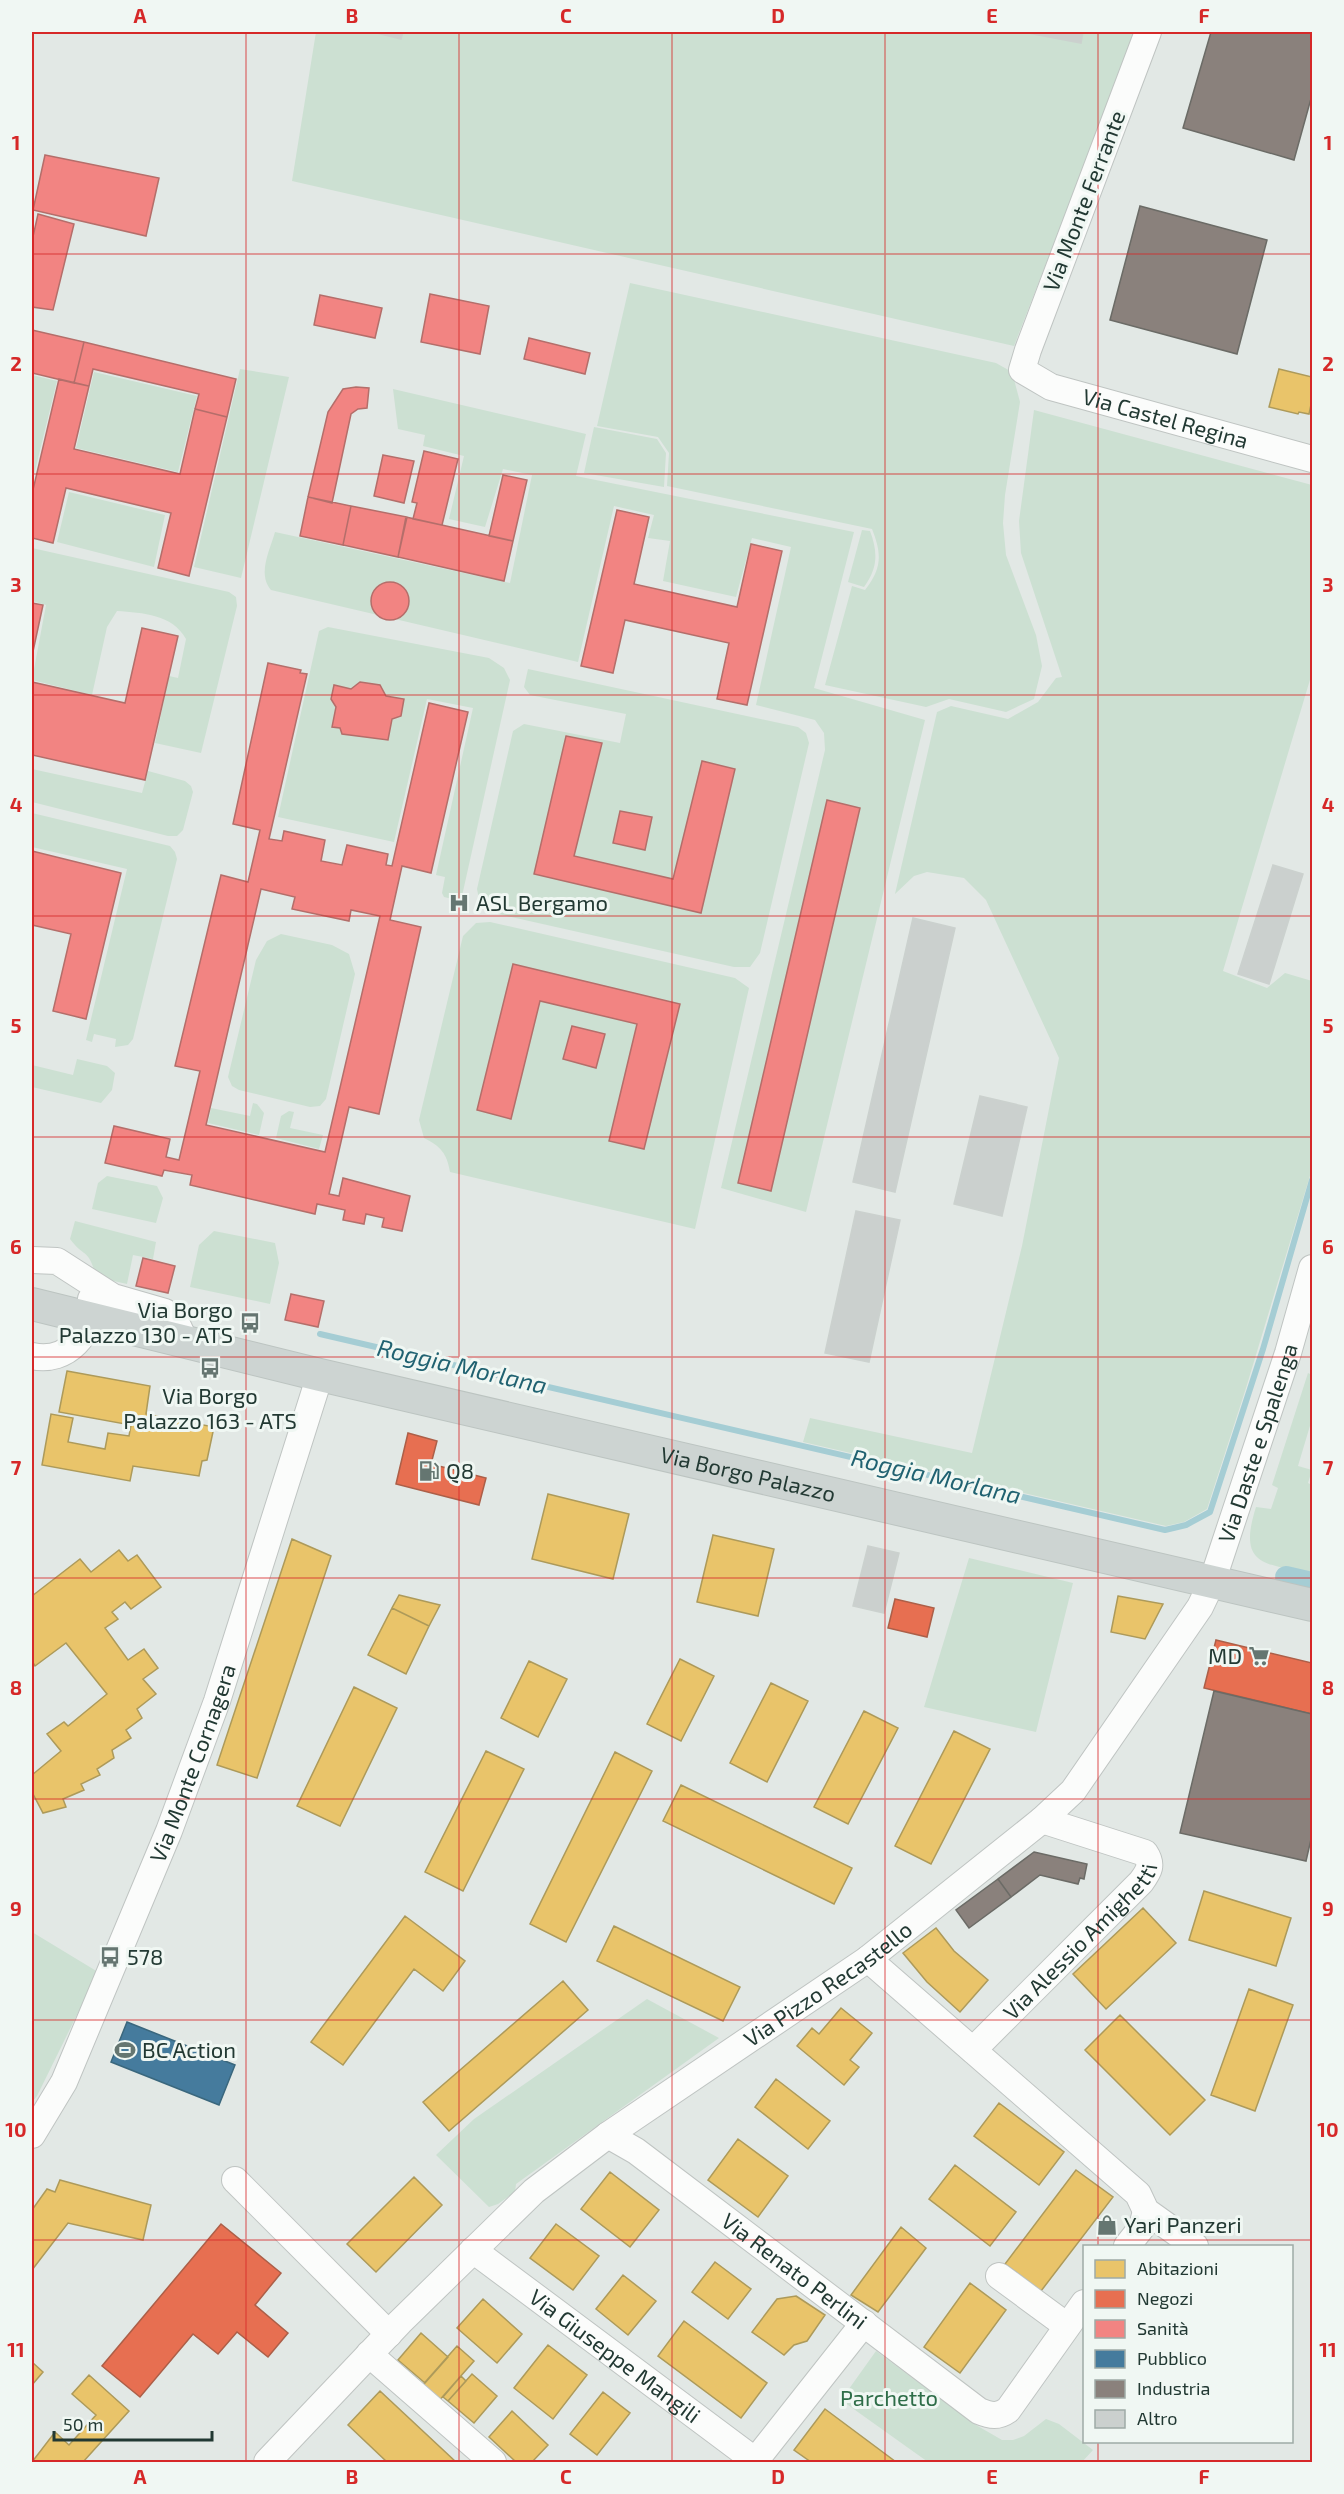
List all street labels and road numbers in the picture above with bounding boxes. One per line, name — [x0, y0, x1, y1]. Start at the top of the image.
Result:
street label: Via Monte Ferrante — [1037, 107, 1130, 295]
street label: Via Castel Regina — [1080, 382, 1251, 453]
street label: Via Daste e Spalenga — [1212, 1340, 1302, 1546]
street label: Via Borgo Palazzo — [658, 1440, 838, 1506]
street label: Via Monte Cornagera — [143, 1660, 240, 1866]
street label: Via Alessio Amighetti — [997, 1862, 1161, 2024]
street label: Via Pizzo Recastello — [738, 1915, 916, 2051]
street label: Via Renato Perlini — [717, 2207, 873, 2334]
street label: Via Giuseppe Mangili — [525, 2283, 706, 2427]

